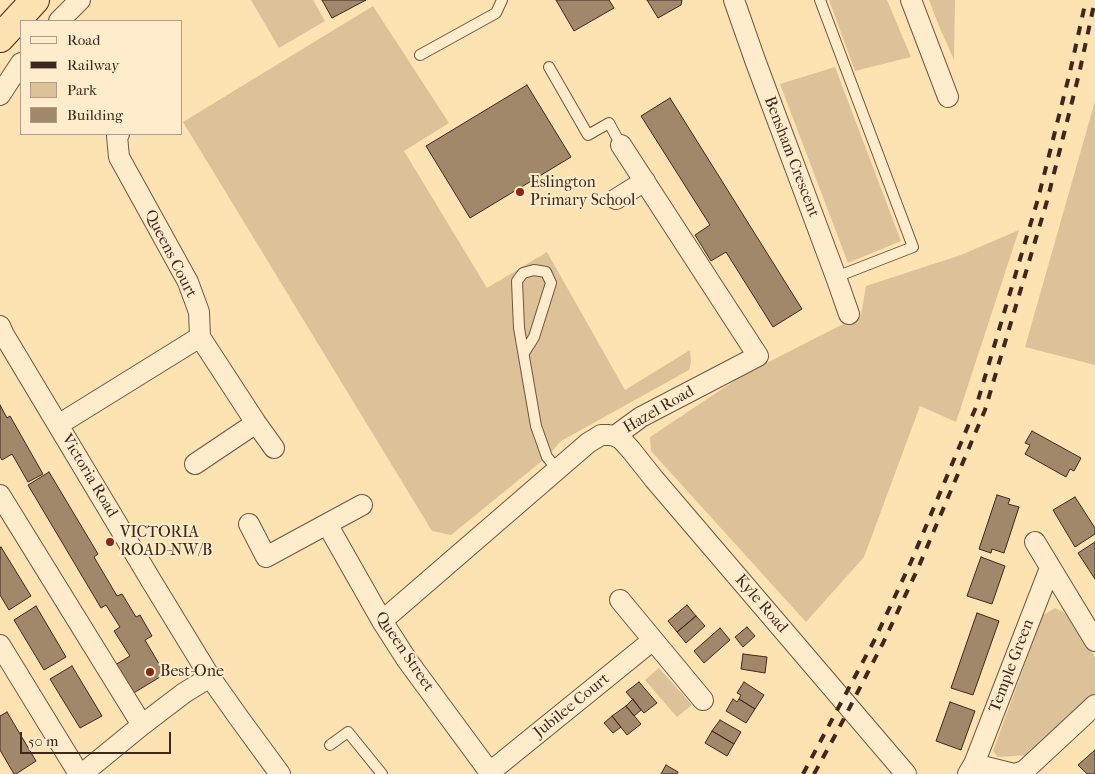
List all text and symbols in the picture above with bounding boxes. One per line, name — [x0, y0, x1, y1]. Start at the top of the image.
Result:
legend — [20, 20, 182, 135]
text: Road — [67, 31, 100, 49]
text: Railway — [67, 56, 119, 74]
text: Park — [67, 81, 97, 99]
street label: Bensham Crescent — [759, 94, 823, 220]
text: Building — [67, 106, 123, 124]
place label: Eslington Primary School — [530, 173, 635, 211]
marker: Eslington Primary School — [514, 186, 526, 198]
street label: Queens Court — [140, 207, 200, 301]
street label: Hazel Road — [620, 382, 698, 438]
street label: Victoria Road — [57, 431, 121, 521]
place label: VICTORIA ROAD-NW/B — [120, 523, 212, 561]
marker: VICTORIA ROAD-NW/B — [104, 536, 116, 548]
street label: Kyle Road — [731, 571, 791, 637]
street label: Queen Street — [370, 608, 438, 696]
street label: Temple Green — [985, 617, 1039, 715]
place label: Best-One — [160, 662, 224, 682]
marker: Best-One — [144, 666, 156, 678]
street label: Jubilee Court — [530, 670, 614, 742]
scale bar — [22, 722, 174, 754]
text: 50 m — [28, 732, 58, 750]

